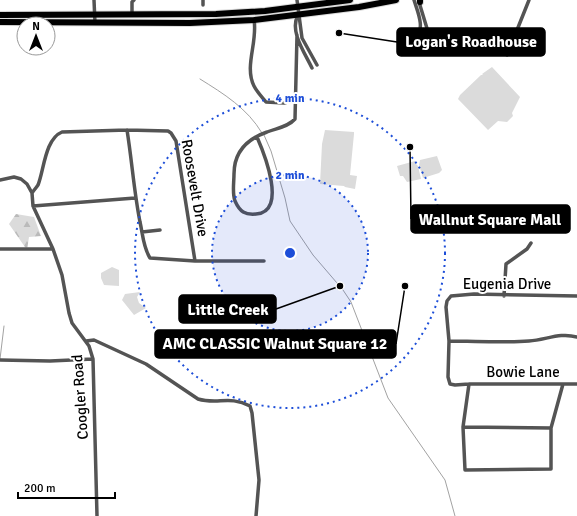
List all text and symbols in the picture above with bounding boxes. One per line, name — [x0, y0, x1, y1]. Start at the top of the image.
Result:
north arrow — [16, 16, 56, 56]
text: N — [32, 20, 40, 33]
callout: Logan's Roadhouse — [397, 28, 545, 56]
text: Logan's Roadhouse — [405, 32, 537, 52]
text: 4 min — [276, 91, 305, 106]
street label: Roosevelt Drive — [178, 138, 212, 238]
text: 2 min — [276, 168, 305, 183]
callout: Wallnut Square Mall — [411, 205, 570, 233]
text: Wallnut Square Mall — [419, 210, 561, 230]
centre of rings — [283, 246, 297, 260]
street label: Eugenia Drive — [463, 275, 551, 293]
callout: Little Creek — [179, 295, 276, 323]
text: Little Creek — [187, 300, 269, 320]
callout: AMC CLASSIC Walnut Square 12 — [155, 330, 396, 358]
text: AMC CLASSIC Walnut Square 12 — [163, 334, 387, 354]
street label: Coogler Road — [68, 354, 92, 440]
street label: Bowie Lane — [486, 363, 560, 381]
scale bar — [18, 474, 115, 500]
text: 200 m — [24, 481, 56, 496]

